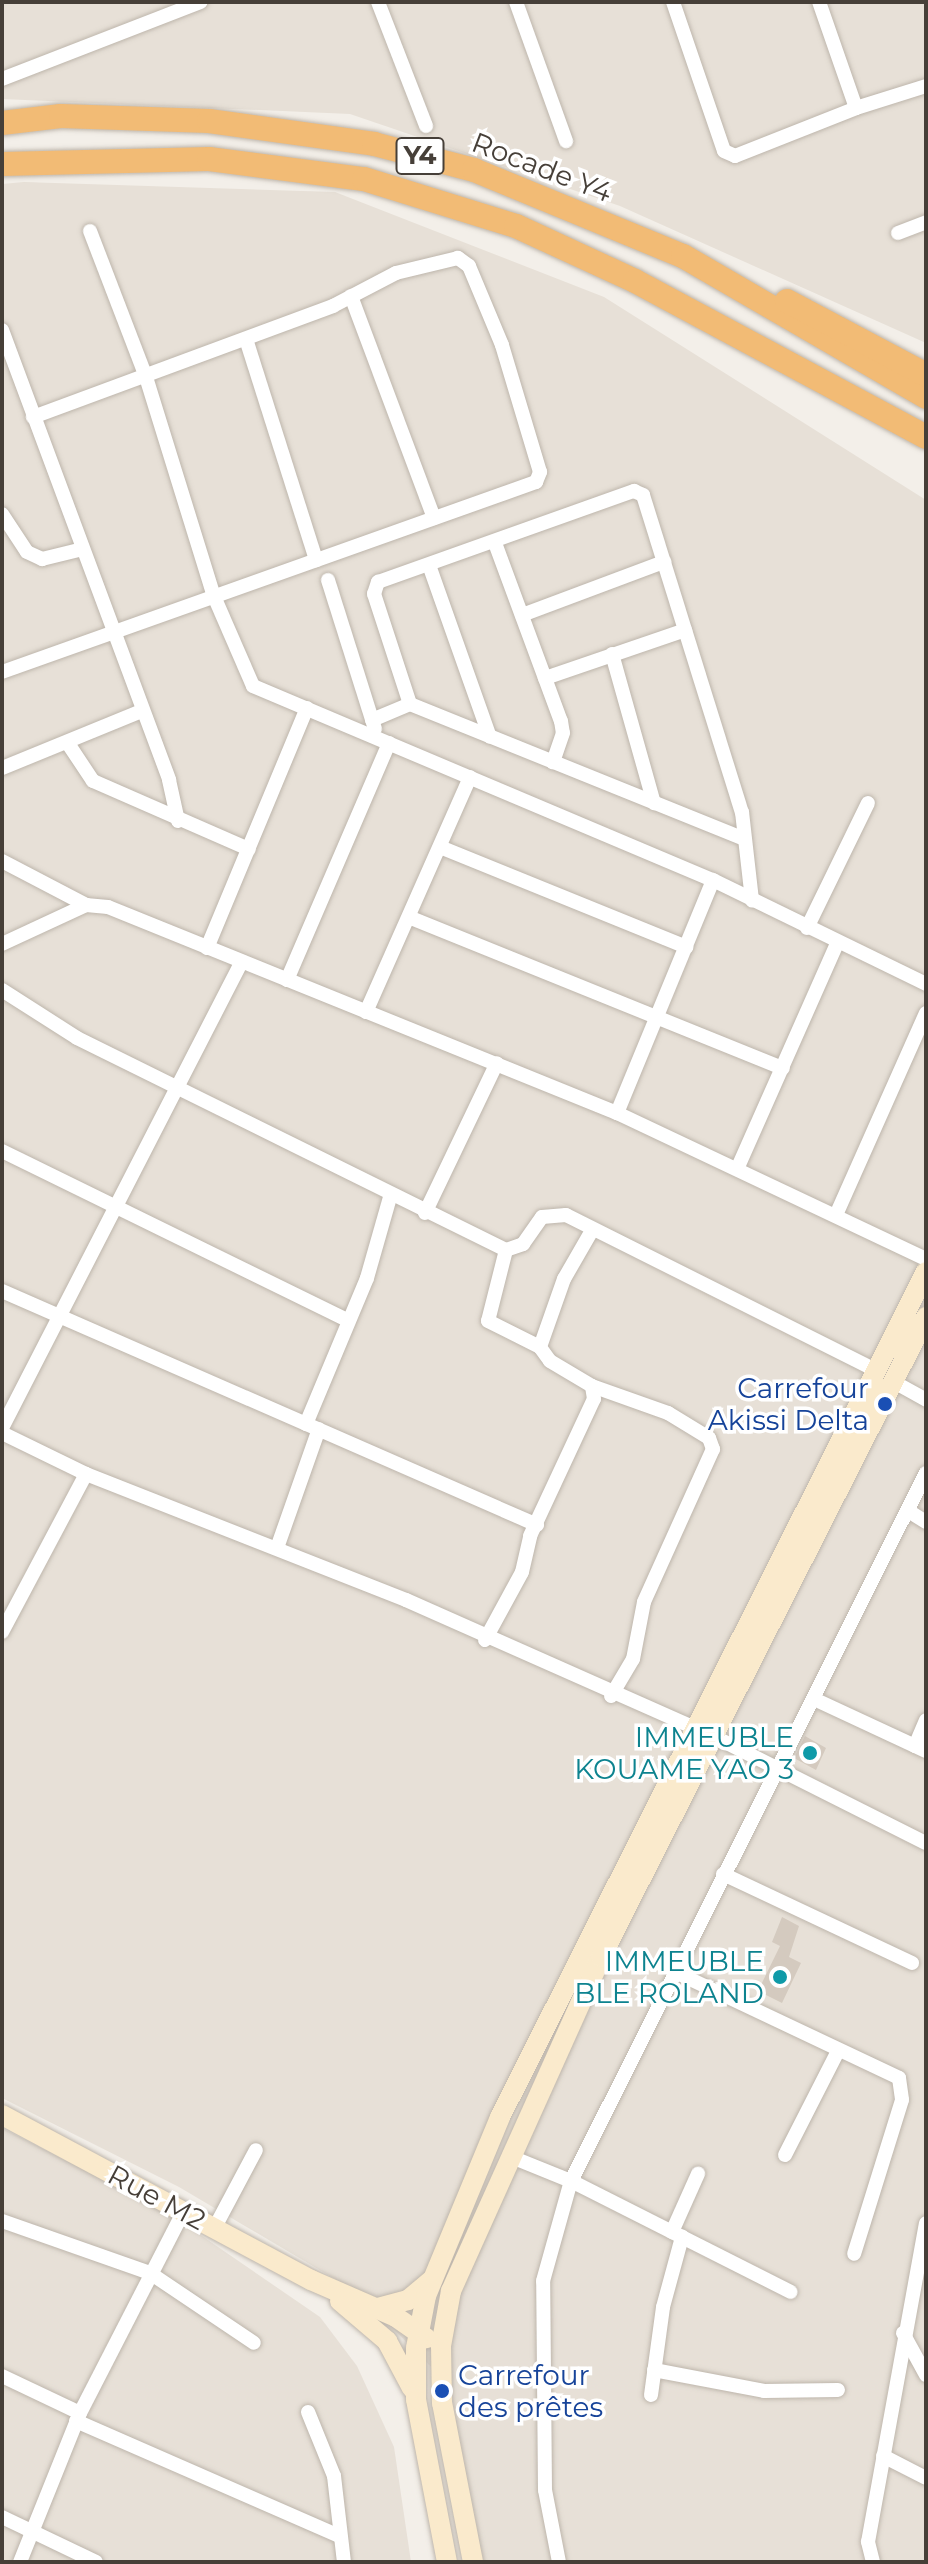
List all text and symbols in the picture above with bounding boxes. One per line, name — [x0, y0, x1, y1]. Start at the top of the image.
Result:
street label: Rocade Y4 — [467, 125, 617, 209]
road number: Y4 — [394, 134, 446, 178]
place label: Carrefour Akissi Delta — [708, 1371, 869, 1437]
marker: Carrefour Akissi Delta — [876, 1395, 894, 1413]
place label: IMMEUBLE KOUAME YAO 3 — [574, 1720, 794, 1786]
marker: IMMEUBLE KOUAME YAO 3 — [801, 1744, 819, 1762]
place label: IMMEUBLE BLE ROLAND — [574, 1944, 764, 2010]
marker: IMMEUBLE BLE ROLAND — [771, 1968, 789, 1986]
street label: Rue M2 — [102, 2157, 212, 2237]
place label: Carrefour des prêtes — [458, 2358, 603, 2424]
marker: Carrefour des prêtes — [433, 2382, 451, 2400]

